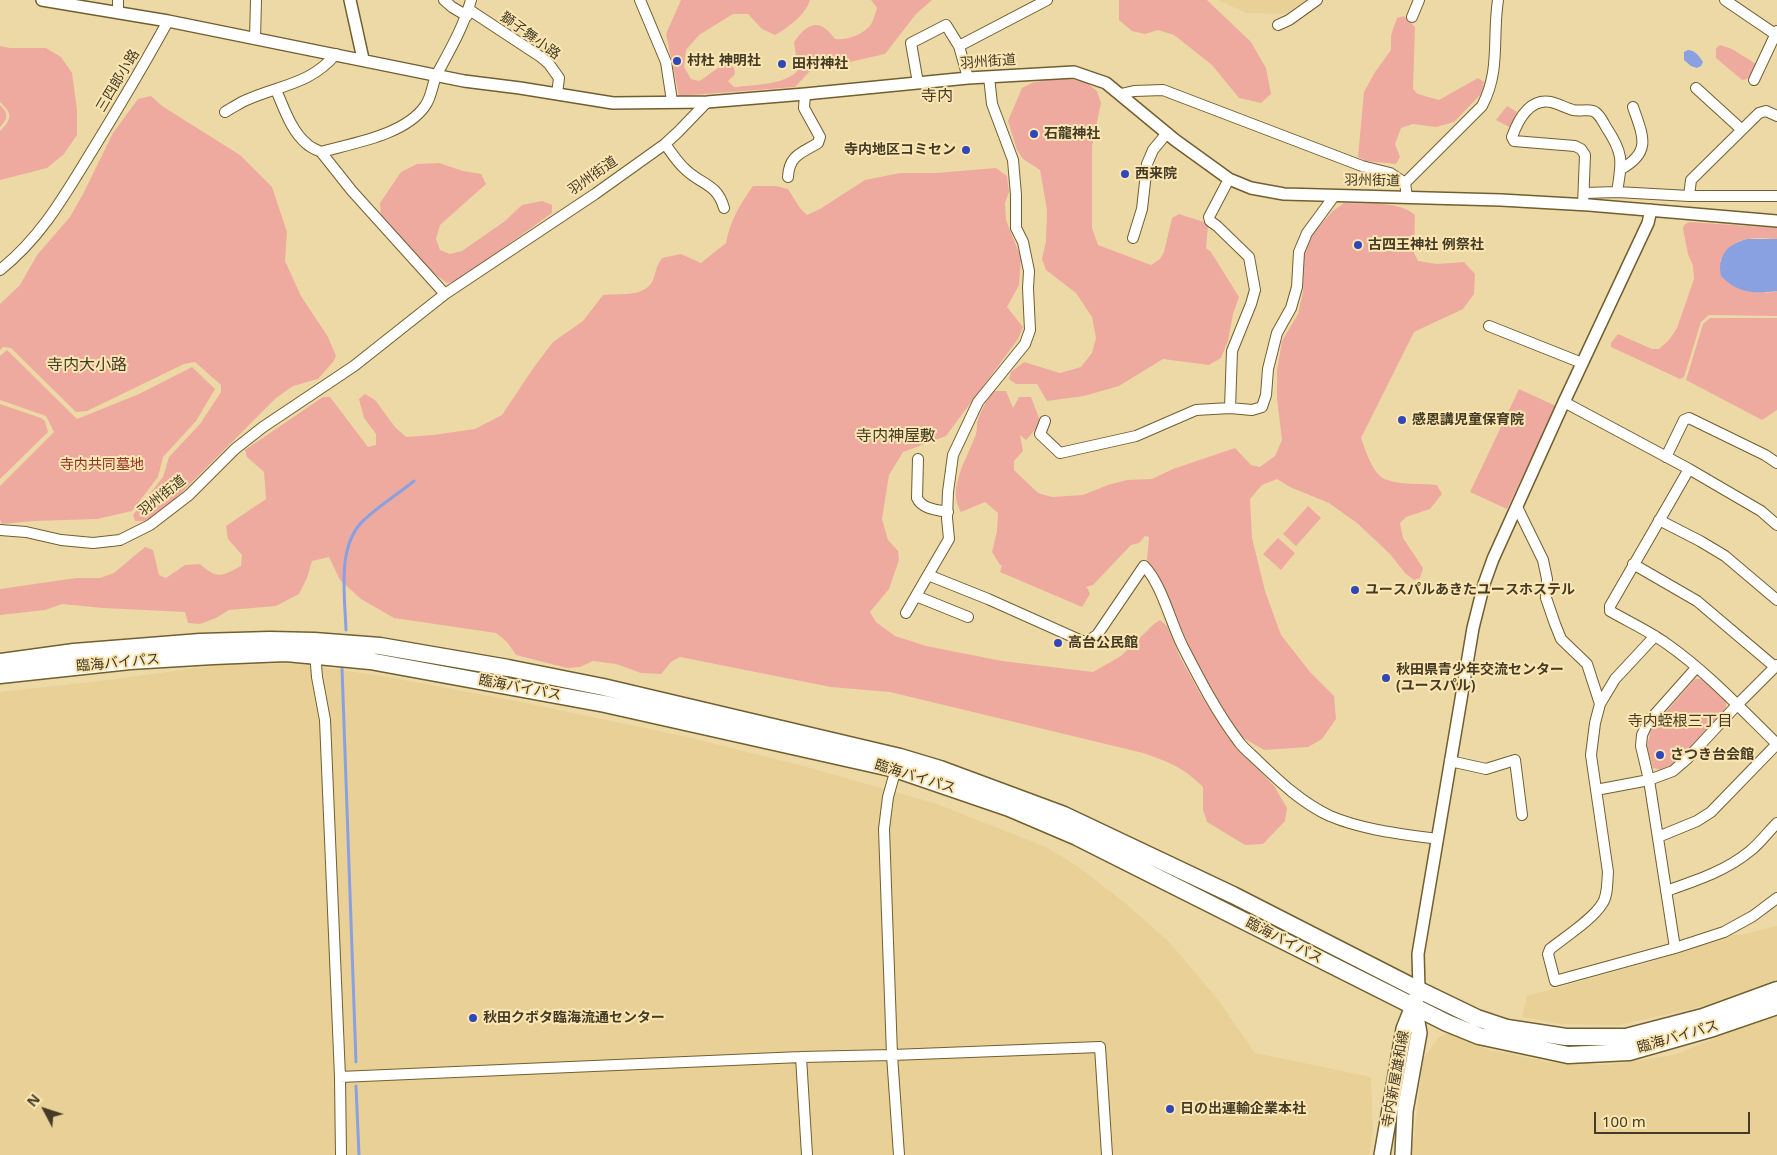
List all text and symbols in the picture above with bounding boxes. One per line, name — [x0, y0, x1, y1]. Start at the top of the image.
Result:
street label: 獅子舞小路 — [497, 9, 563, 63]
street label: 三四郎小路 — [93, 47, 143, 115]
street label: 羽州街道 — [959, 52, 1017, 72]
place label: 村杜 神明社 — [687, 53, 761, 69]
marker: 村杜 神明社 — [671, 55, 683, 67]
place label: 田村神社 — [792, 56, 848, 72]
marker: 田村神社 — [776, 58, 788, 70]
district label: 寺内 — [921, 86, 953, 106]
place label: 石龍神社 — [1044, 126, 1100, 142]
marker: 石龍神社 — [1028, 128, 1040, 140]
place label: 寺内地区コミセン — [844, 142, 956, 158]
marker: 寺内地区コミセン — [960, 144, 972, 156]
street label: 羽州街道 — [565, 153, 621, 199]
place label: 西来院 — [1135, 166, 1177, 182]
marker: 西来院 — [1119, 168, 1131, 180]
street label: 羽州街道 — [1344, 172, 1400, 190]
place label: 古四王神社 例祭社 — [1368, 237, 1484, 253]
marker: 古四王神社 例祭社 — [1352, 239, 1364, 251]
district label: 寺内大小路 — [47, 355, 127, 375]
place label: 感恩講児童保育院 — [1412, 412, 1524, 428]
marker: 感恩講児童保育院 — [1396, 414, 1408, 426]
district label: 寺内神屋敷 — [856, 426, 936, 446]
park label: 寺内共同墓地 — [60, 457, 144, 473]
street label: 羽州街道 — [135, 472, 189, 520]
place label: ユースパルあきたユースホステル — [1365, 582, 1575, 598]
marker: ユースパルあきたユースホステル — [1349, 584, 1361, 596]
place label: 高台公民館 — [1068, 635, 1138, 651]
marker: 高台公民館 — [1052, 637, 1064, 649]
street label: 臨海バイパス — [75, 651, 161, 675]
place label: 秋田県青少年交流センター (ユースパル) — [1396, 662, 1564, 694]
street label: 臨海バイパス — [477, 672, 563, 704]
marker: 秋田県青少年交流センター (ユースパル) — [1380, 672, 1392, 684]
district label: 寺内蛭根三丁目 — [1628, 713, 1732, 731]
place label: さつき台会館 — [1670, 747, 1754, 763]
marker: さつき台会館 — [1654, 749, 1666, 761]
street label: 臨海バイパス — [872, 757, 958, 797]
street label: 臨海バイパス — [1243, 914, 1325, 968]
place label: 秋田クボタ臨海流通センター — [483, 1010, 665, 1026]
marker: 秋田クボタ臨海流通センター — [467, 1012, 479, 1024]
street label: 臨海バイパス — [1635, 1017, 1721, 1057]
street label: 寺内新屋雄和線 — [1379, 1029, 1413, 1129]
north arrow — [20, 1085, 70, 1135]
text: N — [22, 1090, 44, 1111]
place label: 日の出運輸企業本社 — [1180, 1101, 1306, 1117]
scale bar — [1597, 1102, 1753, 1134]
marker: 日の出運輸企業本社 — [1164, 1103, 1176, 1115]
text: 100 m — [1602, 1111, 1646, 1131]

